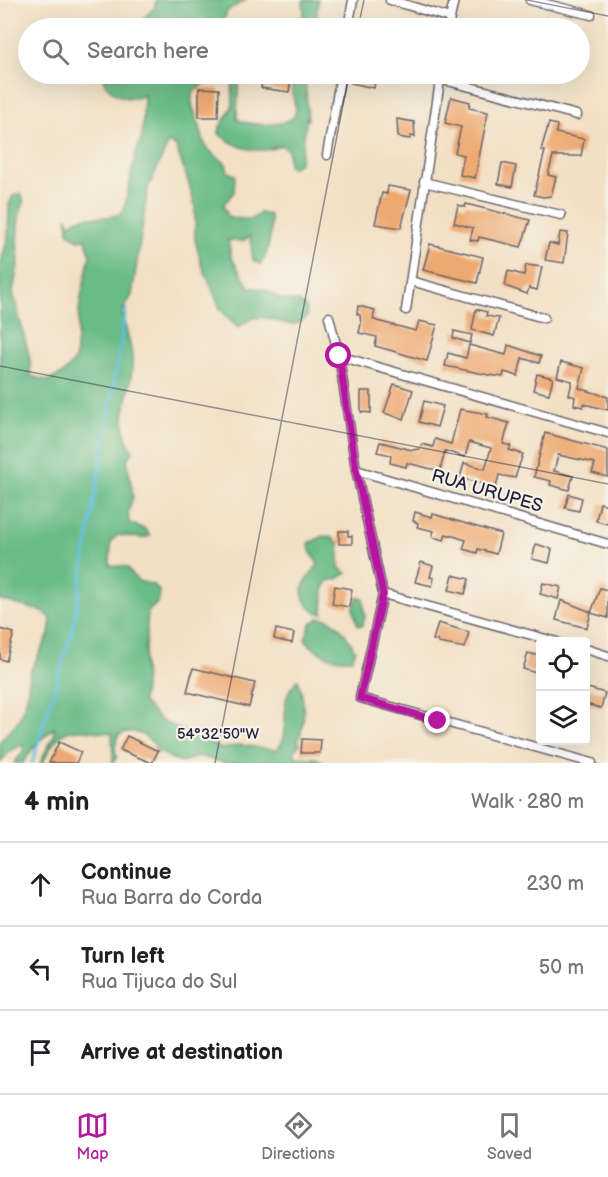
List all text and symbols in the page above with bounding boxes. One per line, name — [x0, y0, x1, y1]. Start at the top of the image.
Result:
search box — [18, 18, 590, 84]
icon: search — [39, 35, 72, 68]
text: Search here — [87, 38, 209, 65]
route start — [325, 342, 351, 368]
street label: RUA URUPES — [429, 465, 545, 517]
map controls — [536, 637, 590, 745]
button: locate — [536, 637, 590, 691]
button: layers — [536, 691, 590, 745]
route end — [424, 707, 450, 733]
text: 54°32'50"W — [177, 725, 259, 744]
text: 4 min — [24, 787, 89, 818]
text: Walk · 280 m — [471, 790, 584, 814]
text: Continue — [81, 859, 171, 886]
icon: ahead — [24, 868, 57, 901]
text: 230 m — [527, 872, 584, 896]
text: Rua Barra do Corda — [81, 886, 262, 910]
text: Turn left — [81, 943, 165, 970]
icon: left — [24, 952, 57, 985]
text: 50 m — [539, 956, 584, 980]
text: Rua Tijuca do Sul — [81, 970, 237, 994]
icon: arrive — [24, 1036, 57, 1069]
text: Arrive at destination — [81, 1039, 283, 1066]
tab: Map — [76, 1109, 109, 1164]
tab: Directions — [261, 1109, 335, 1164]
tab: Saved — [487, 1109, 532, 1164]

